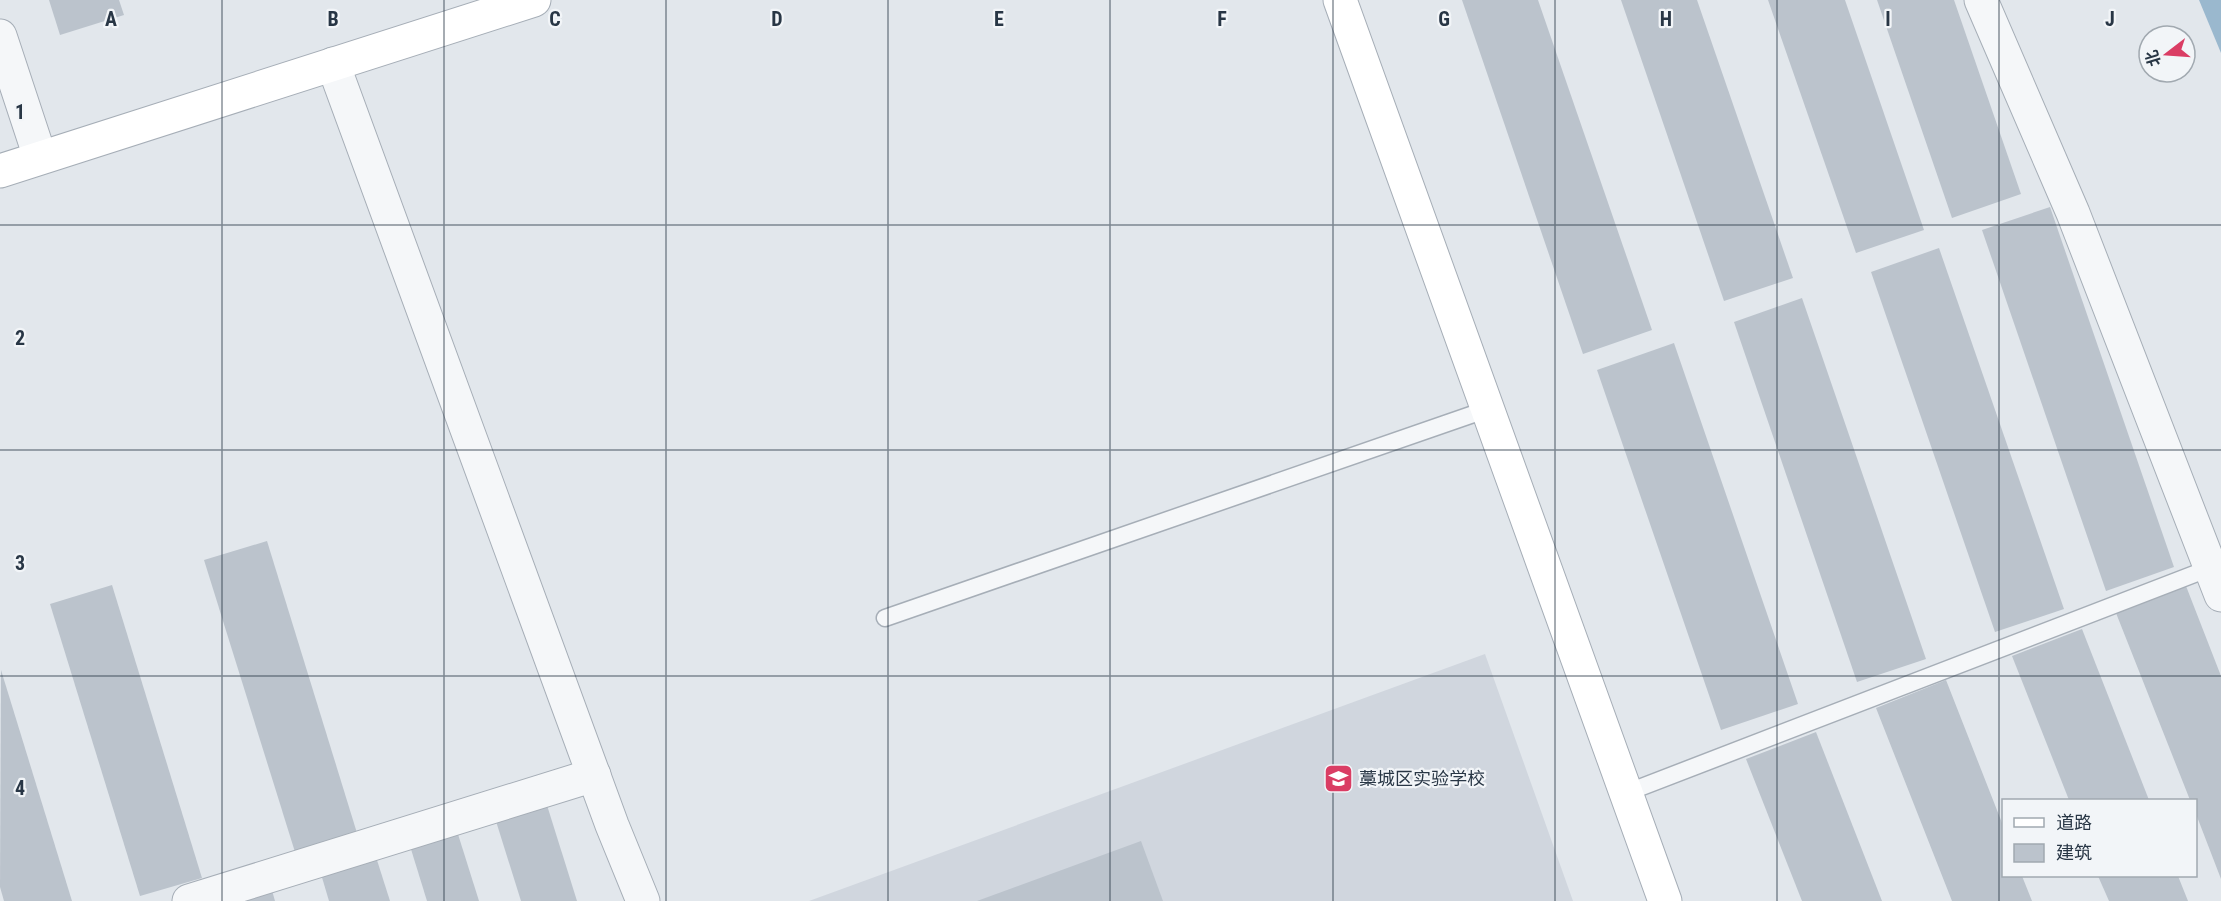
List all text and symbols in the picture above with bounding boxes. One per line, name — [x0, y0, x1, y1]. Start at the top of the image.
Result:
text: A — [105, 7, 117, 31]
text: B — [327, 7, 339, 31]
text: C — [549, 7, 561, 31]
text: D — [771, 7, 783, 31]
text: E — [994, 7, 1004, 31]
text: F — [1217, 7, 1227, 31]
text: G — [1438, 7, 1450, 31]
text: H — [1660, 7, 1672, 31]
text: I — [1885, 7, 1891, 31]
text: J — [2105, 7, 2115, 31]
north arrow — [2137, 24, 2197, 84]
text: 北 — [2142, 48, 2165, 69]
text: 1 — [15, 100, 25, 124]
text: 2 — [15, 326, 25, 350]
text: 3 — [15, 551, 25, 575]
school or university icon: 藁城区实验学校 — [1322, 762, 1354, 794]
place label: 藁城区实验学校 — [1359, 768, 1485, 789]
text: 4 — [15, 776, 25, 800]
legend — [2002, 799, 2197, 877]
text: 道路 — [2056, 812, 2092, 833]
text: 建筑 — [2056, 842, 2092, 863]

